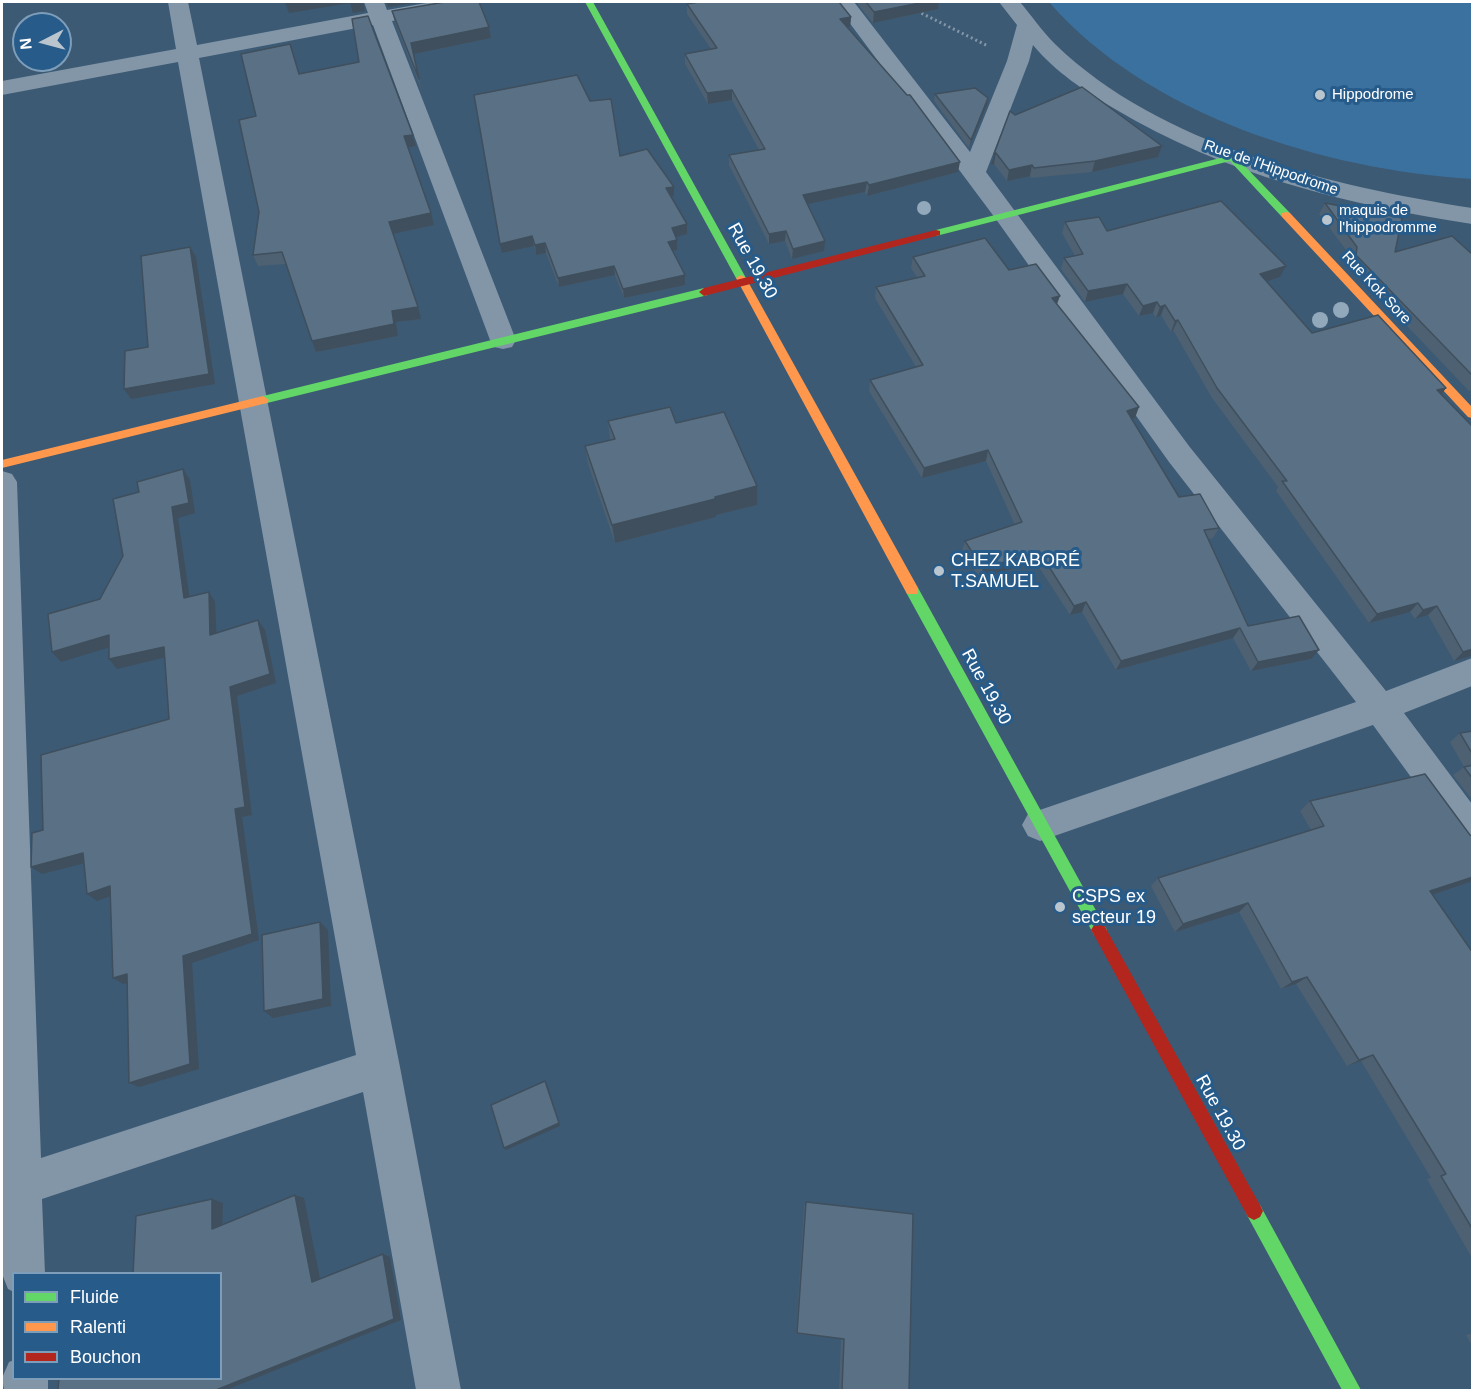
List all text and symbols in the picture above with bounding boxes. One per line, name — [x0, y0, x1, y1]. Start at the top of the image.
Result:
north arrow — [12, 12, 72, 72]
text: N — [17, 37, 35, 50]
place label: Hippodrome — [1332, 86, 1414, 104]
marker: Hippodrome — [1313, 88, 1327, 102]
street label: Rue de l'Hippodrome — [1202, 137, 1340, 199]
place label: maquis de l'hippodromme — [1339, 202, 1437, 237]
marker: maquis de l'hippodromme — [1320, 213, 1334, 227]
street label: Rue 19.30 — [722, 219, 782, 303]
street label: Rue Kok Sore — [1338, 248, 1414, 328]
place label: CHEZ KABORÉ T.SAMUEL — [951, 550, 1080, 592]
marker: CHEZ KABORÉ T.SAMUEL — [932, 564, 946, 578]
street label: Rue 19.30 — [956, 645, 1016, 729]
place label: CSPS ex secteur 19 — [1072, 886, 1156, 928]
marker: CSPS ex secteur 19 — [1053, 900, 1067, 914]
street label: Rue 19.30 — [1190, 1071, 1250, 1155]
legend — [12, 1272, 222, 1380]
text: Fluide — [70, 1287, 119, 1307]
text: Ralenti — [70, 1317, 126, 1337]
text: Bouchon — [70, 1347, 141, 1367]

